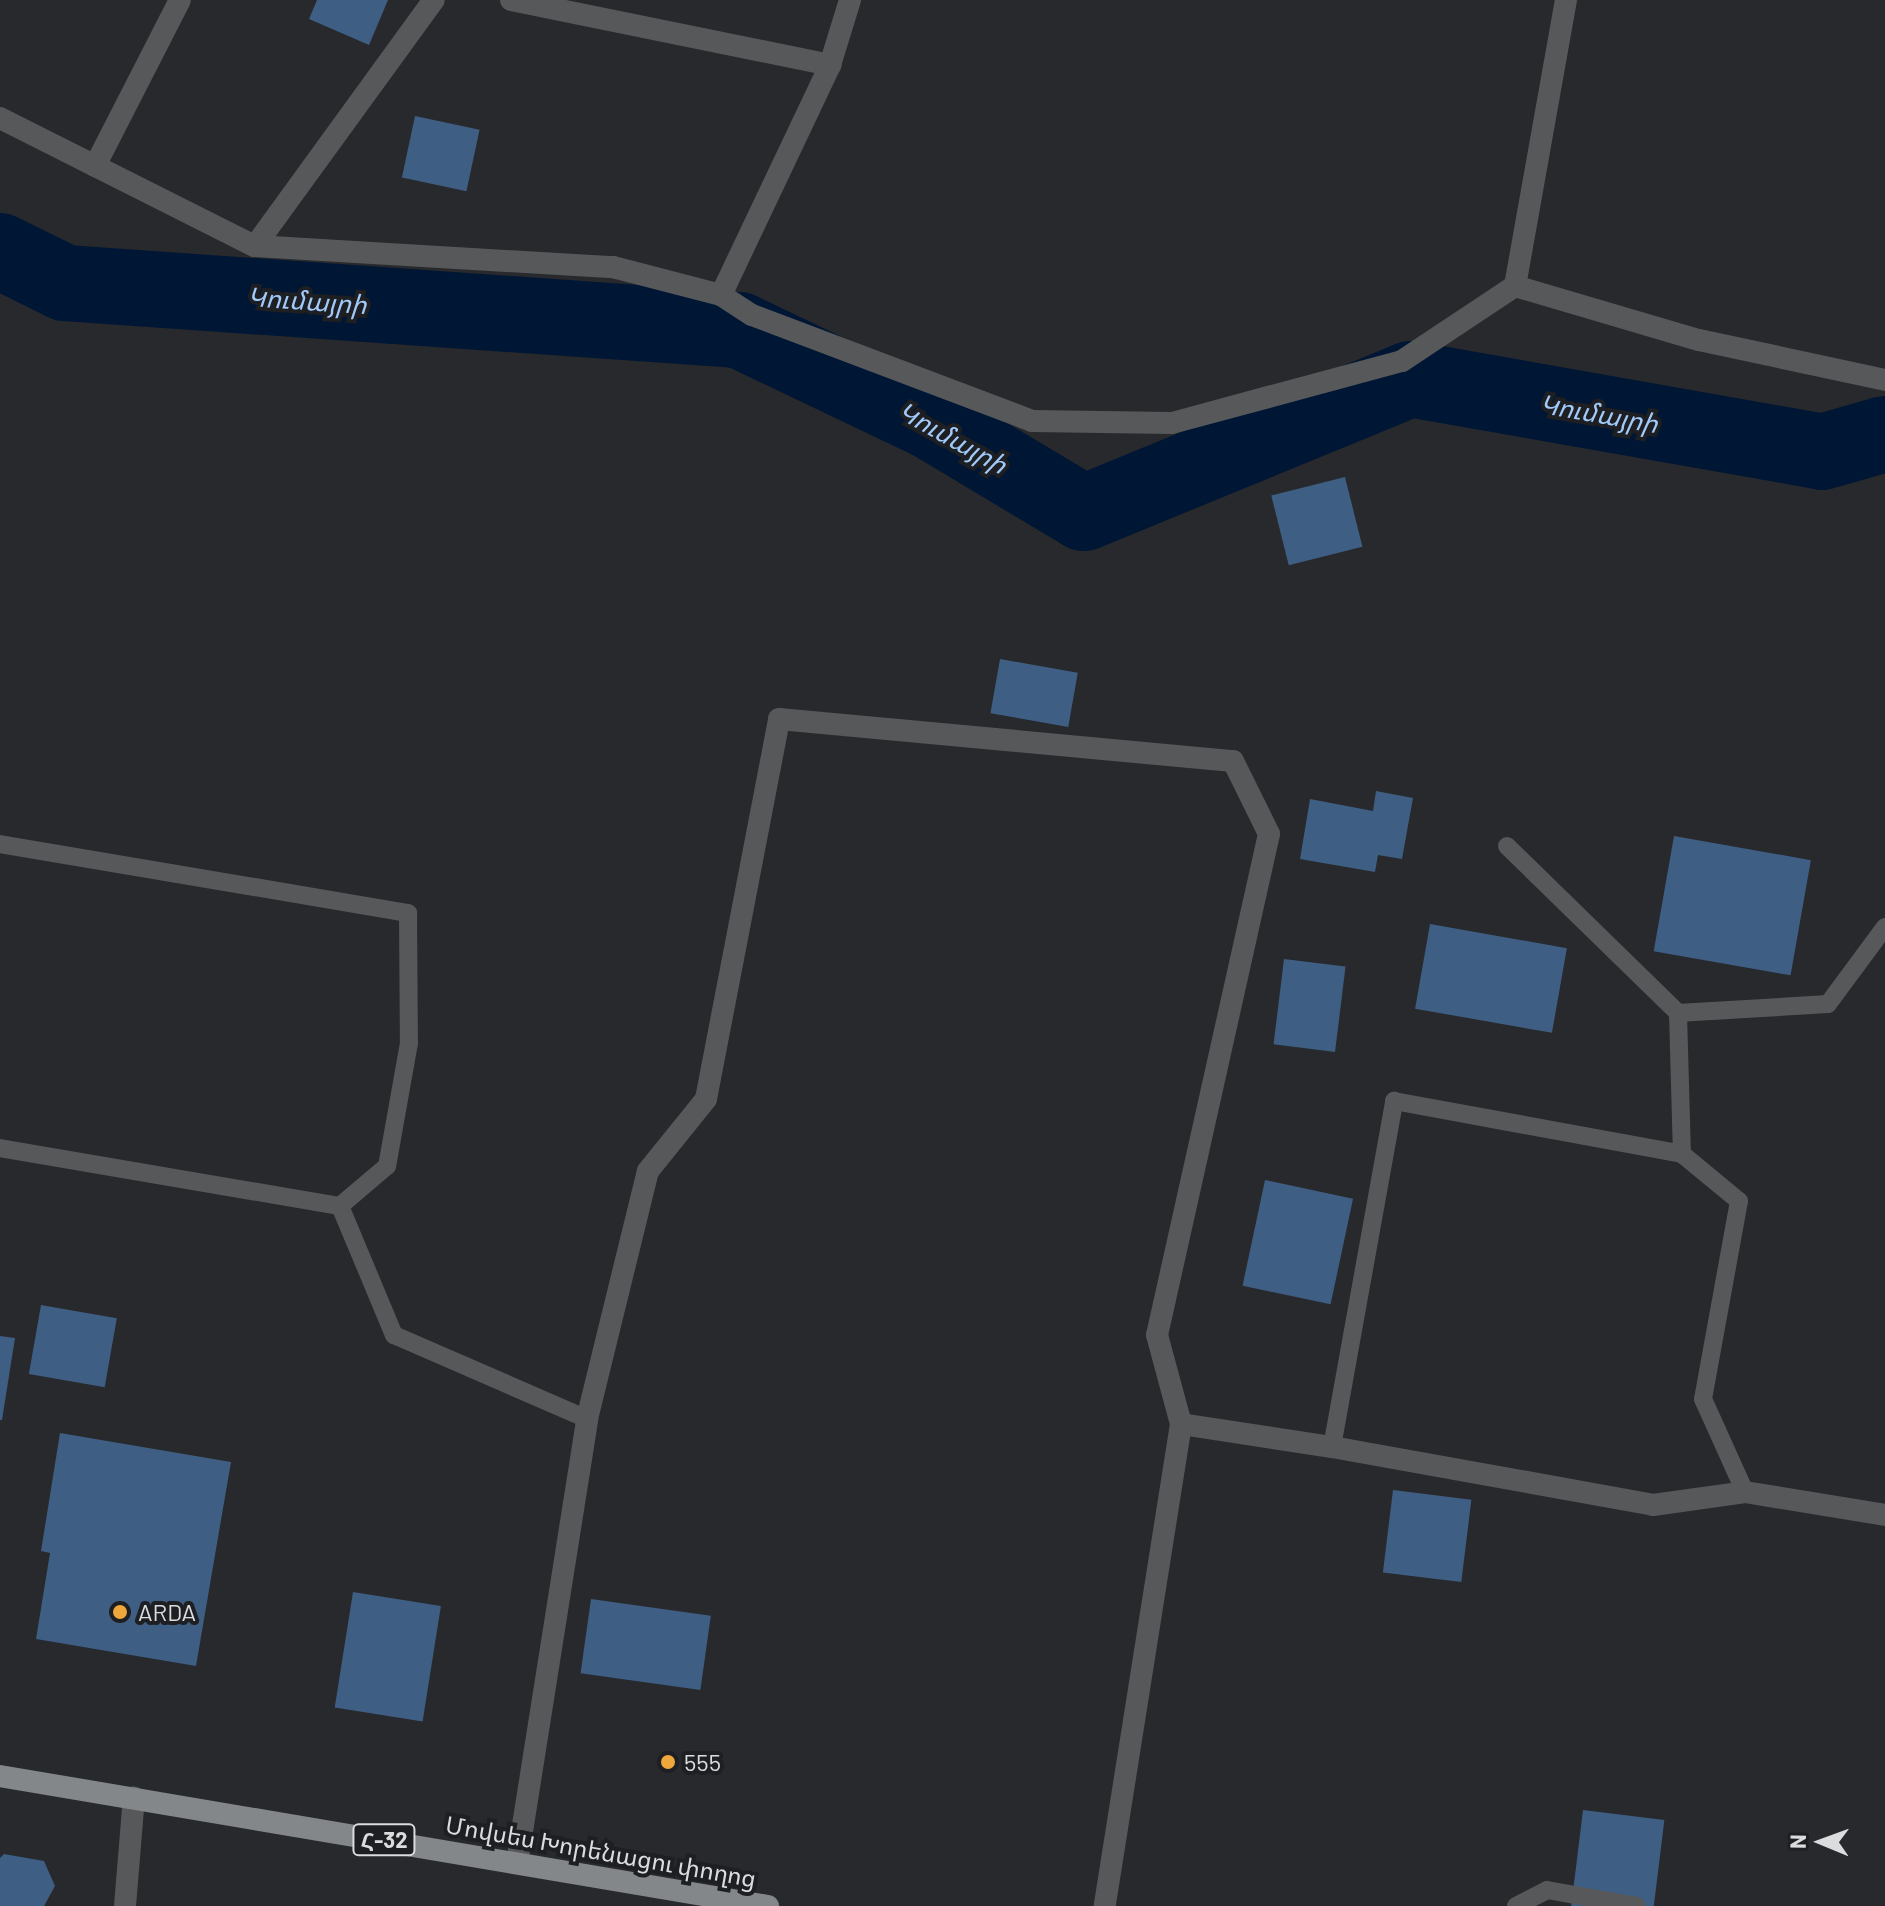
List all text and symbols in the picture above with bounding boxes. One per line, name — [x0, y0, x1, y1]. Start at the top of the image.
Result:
water label: Կումայրի — [246, 280, 368, 320]
water label: Կումայրի — [1537, 387, 1661, 439]
water label: Կումայրի — [893, 394, 1013, 480]
place label: ARDA — [138, 1598, 196, 1626]
marker: ARDA — [109, 1601, 131, 1623]
place label: 555 — [684, 1748, 721, 1776]
marker: 555 — [659, 1753, 677, 1771]
north arrow — [1781, 1802, 1861, 1882]
street label: Մովսես Խորենացու փողոց — [443, 1809, 759, 1893]
road number: Հ-32 — [352, 1822, 416, 1858]
text: N — [1784, 1834, 1810, 1849]

